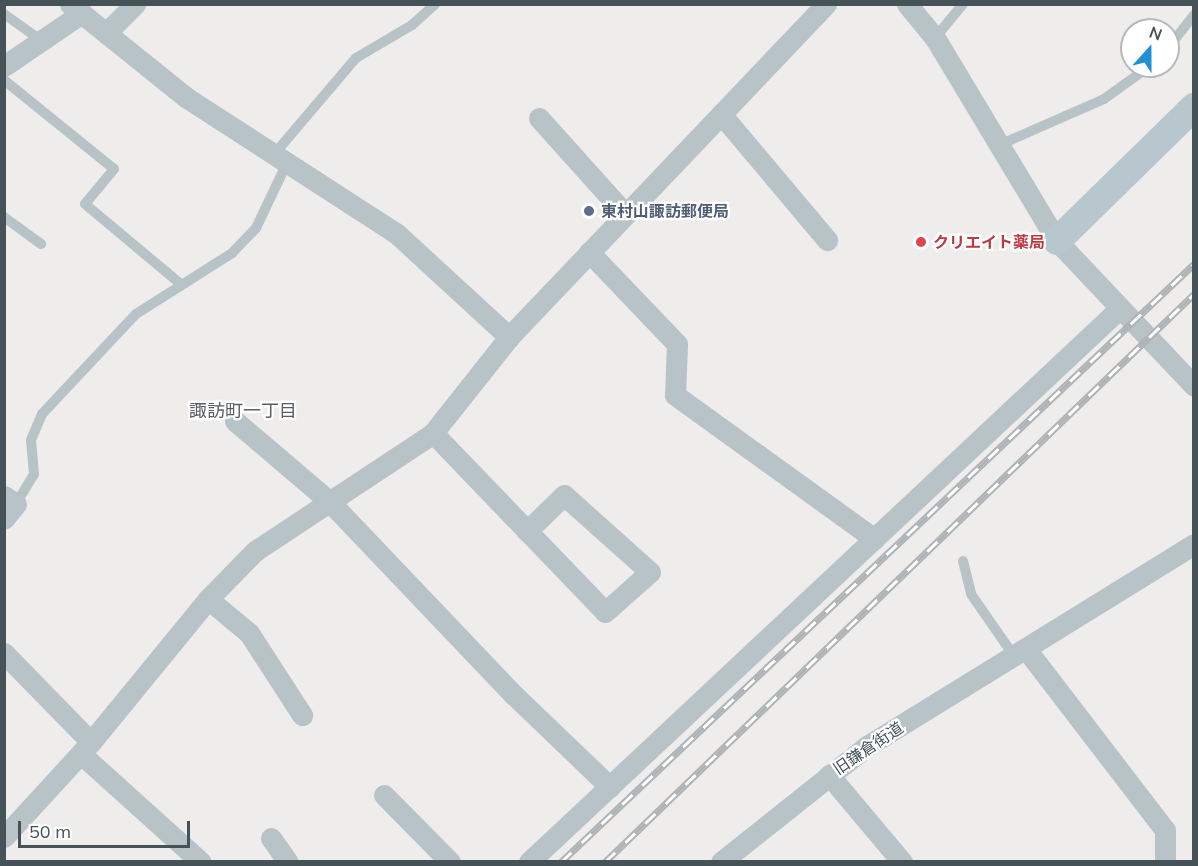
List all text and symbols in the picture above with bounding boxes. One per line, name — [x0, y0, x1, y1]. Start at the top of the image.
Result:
north arrow — [1120, 18, 1180, 78]
text: N — [1147, 22, 1165, 45]
place label: 東村山諏訪郵便局 — [601, 201, 729, 221]
marker: 東村山諏訪郵便局 — [582, 204, 596, 218]
place label: クリエイト薬局 — [933, 232, 1045, 252]
marker: クリエイト薬局 — [914, 235, 928, 249]
district label: 諏訪町一丁目 — [189, 400, 297, 422]
street label: 旧鎌倉街道 — [829, 718, 907, 778]
scale bar — [21, 809, 194, 847]
text: 50 m — [29, 820, 71, 843]

